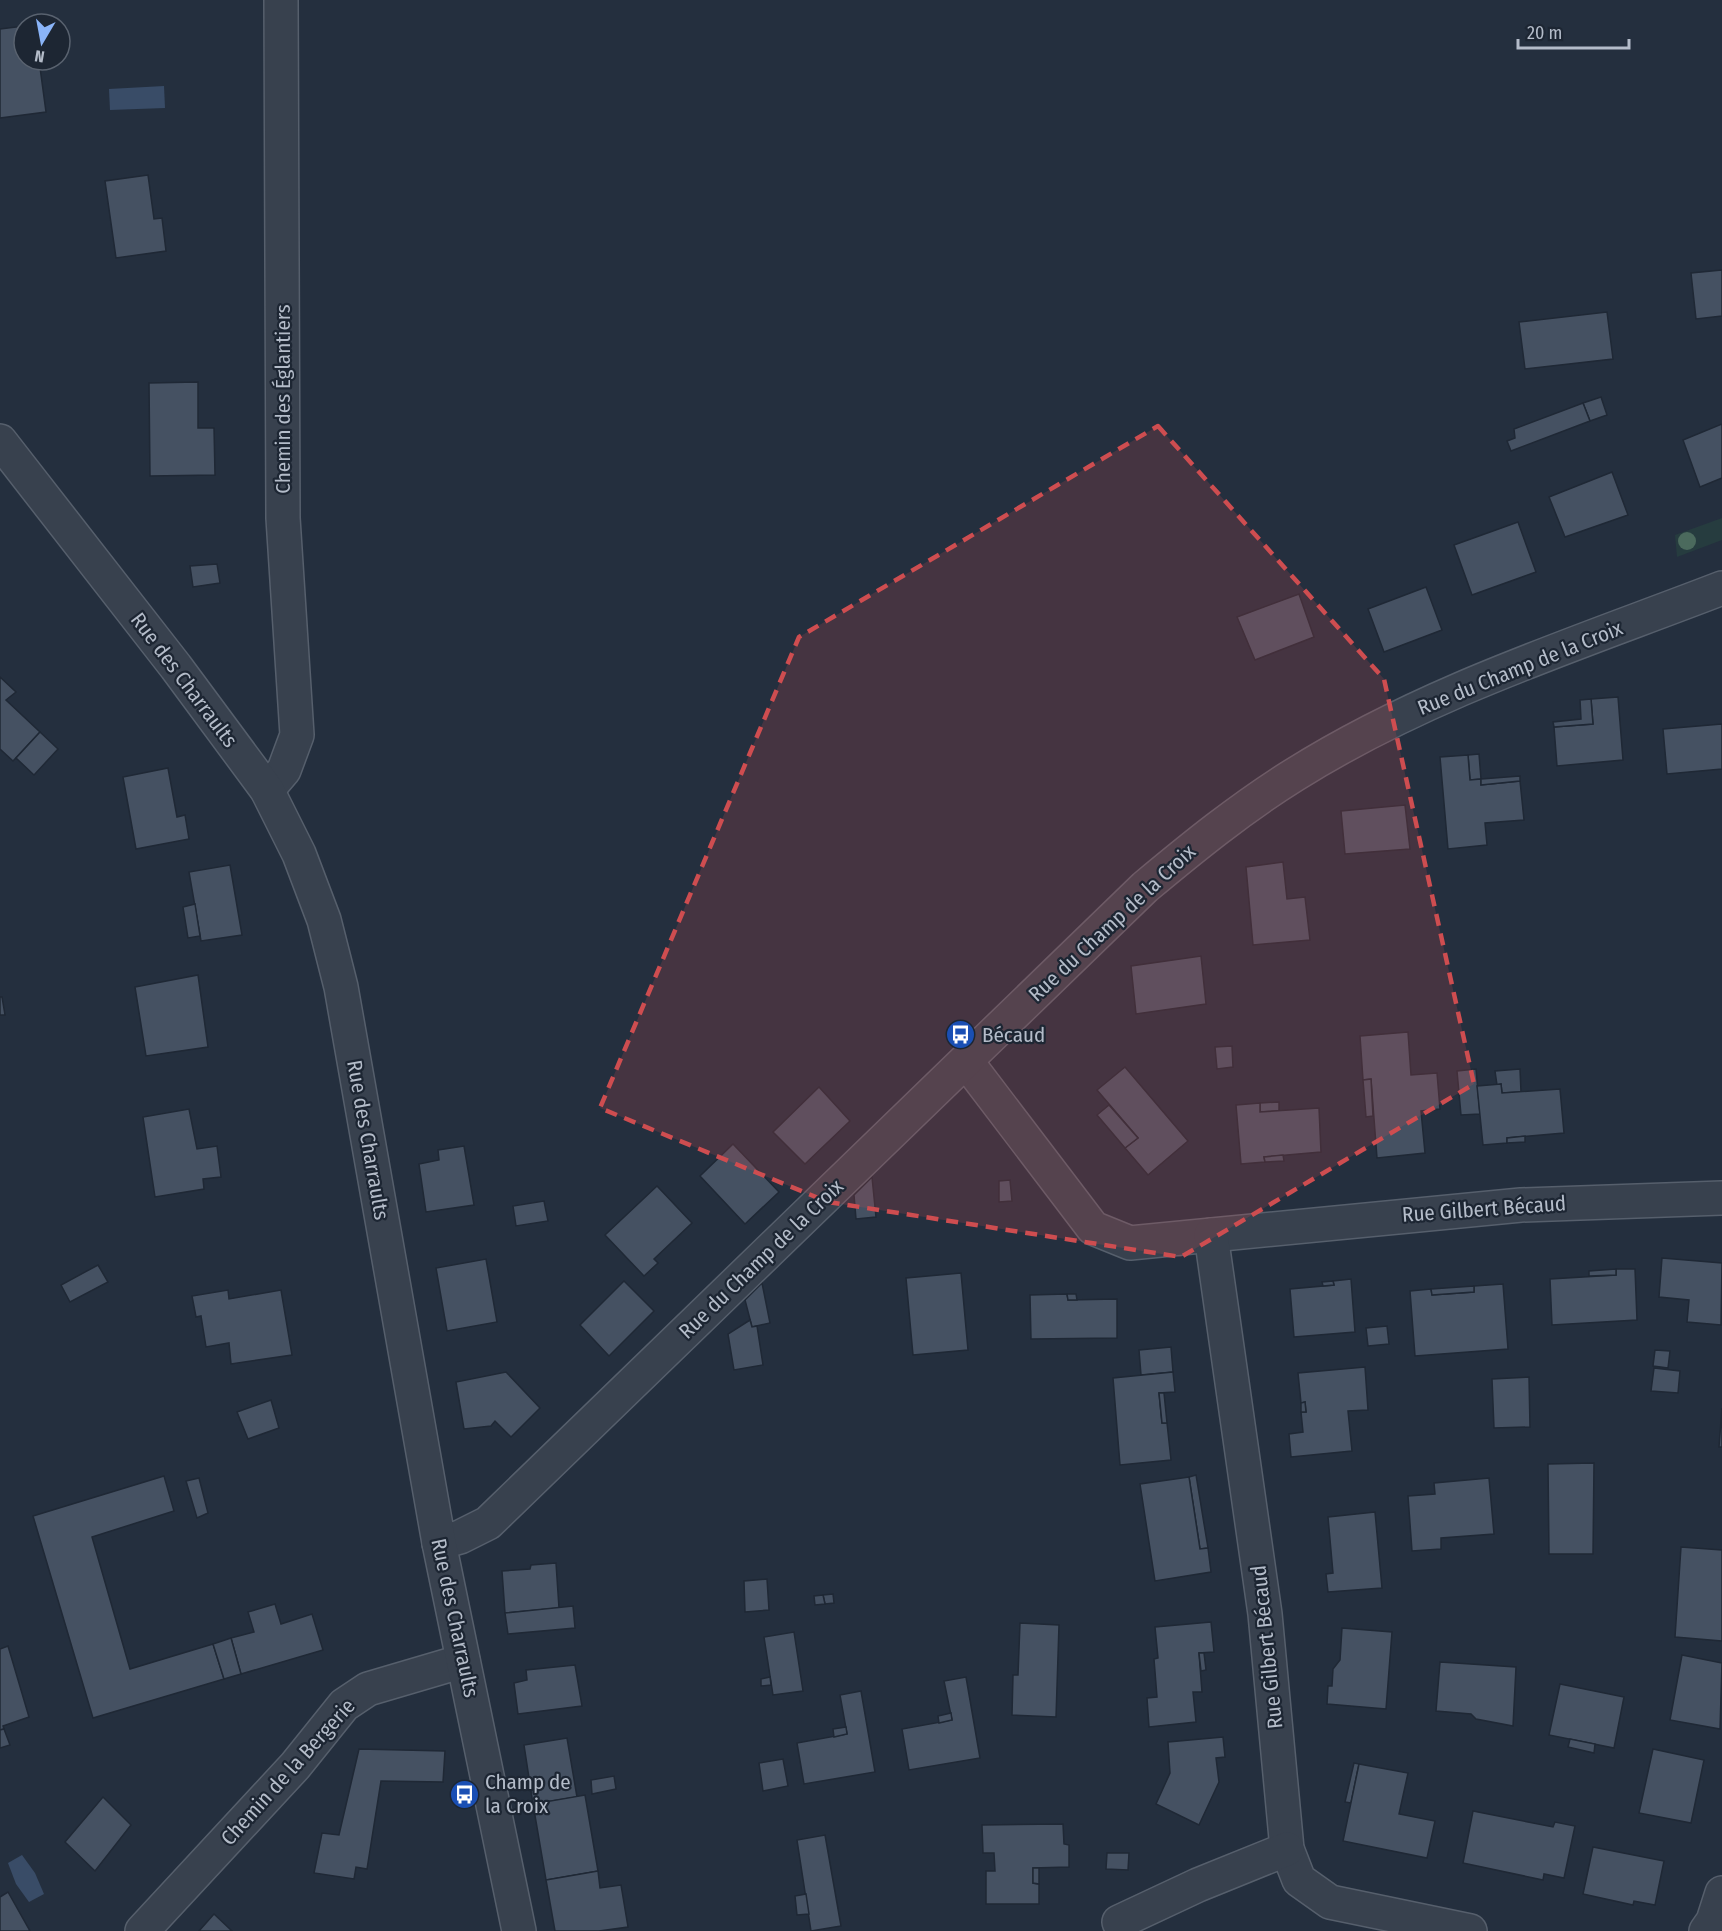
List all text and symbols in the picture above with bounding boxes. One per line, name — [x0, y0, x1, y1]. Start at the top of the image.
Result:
north arrow — [12, 12, 72, 72]
scale bar — [1518, 12, 1629, 50]
text: 20 m — [1527, 22, 1562, 44]
text: N — [33, 46, 46, 66]
street label: Chemin des Églantiers — [270, 304, 296, 494]
street label: Rue des Charraults — [125, 608, 243, 752]
street label: Rue du Champ de la Croix — [1414, 615, 1627, 721]
street label: Rue du Champ de la Croix — [1023, 838, 1201, 1007]
bus stop icon: Bécaud — [945, 1019, 977, 1051]
place label: Bécaud — [982, 1022, 1045, 1048]
street label: Rue des Charraults — [341, 1058, 395, 1222]
street label: Rue du Champ de la Croix — [673, 1173, 849, 1344]
street label: Rue Gilbert Bécaud — [1401, 1190, 1567, 1228]
street label: Rue des Charraults — [425, 1536, 485, 1700]
street label: Rue Gilbert Bécaud — [1245, 1564, 1289, 1730]
street label: Chemin de la Bergerie — [215, 1693, 361, 1851]
place label: Champ de la Croix — [485, 1769, 571, 1819]
bus stop icon: Champ de la Croix — [448, 1778, 480, 1810]

